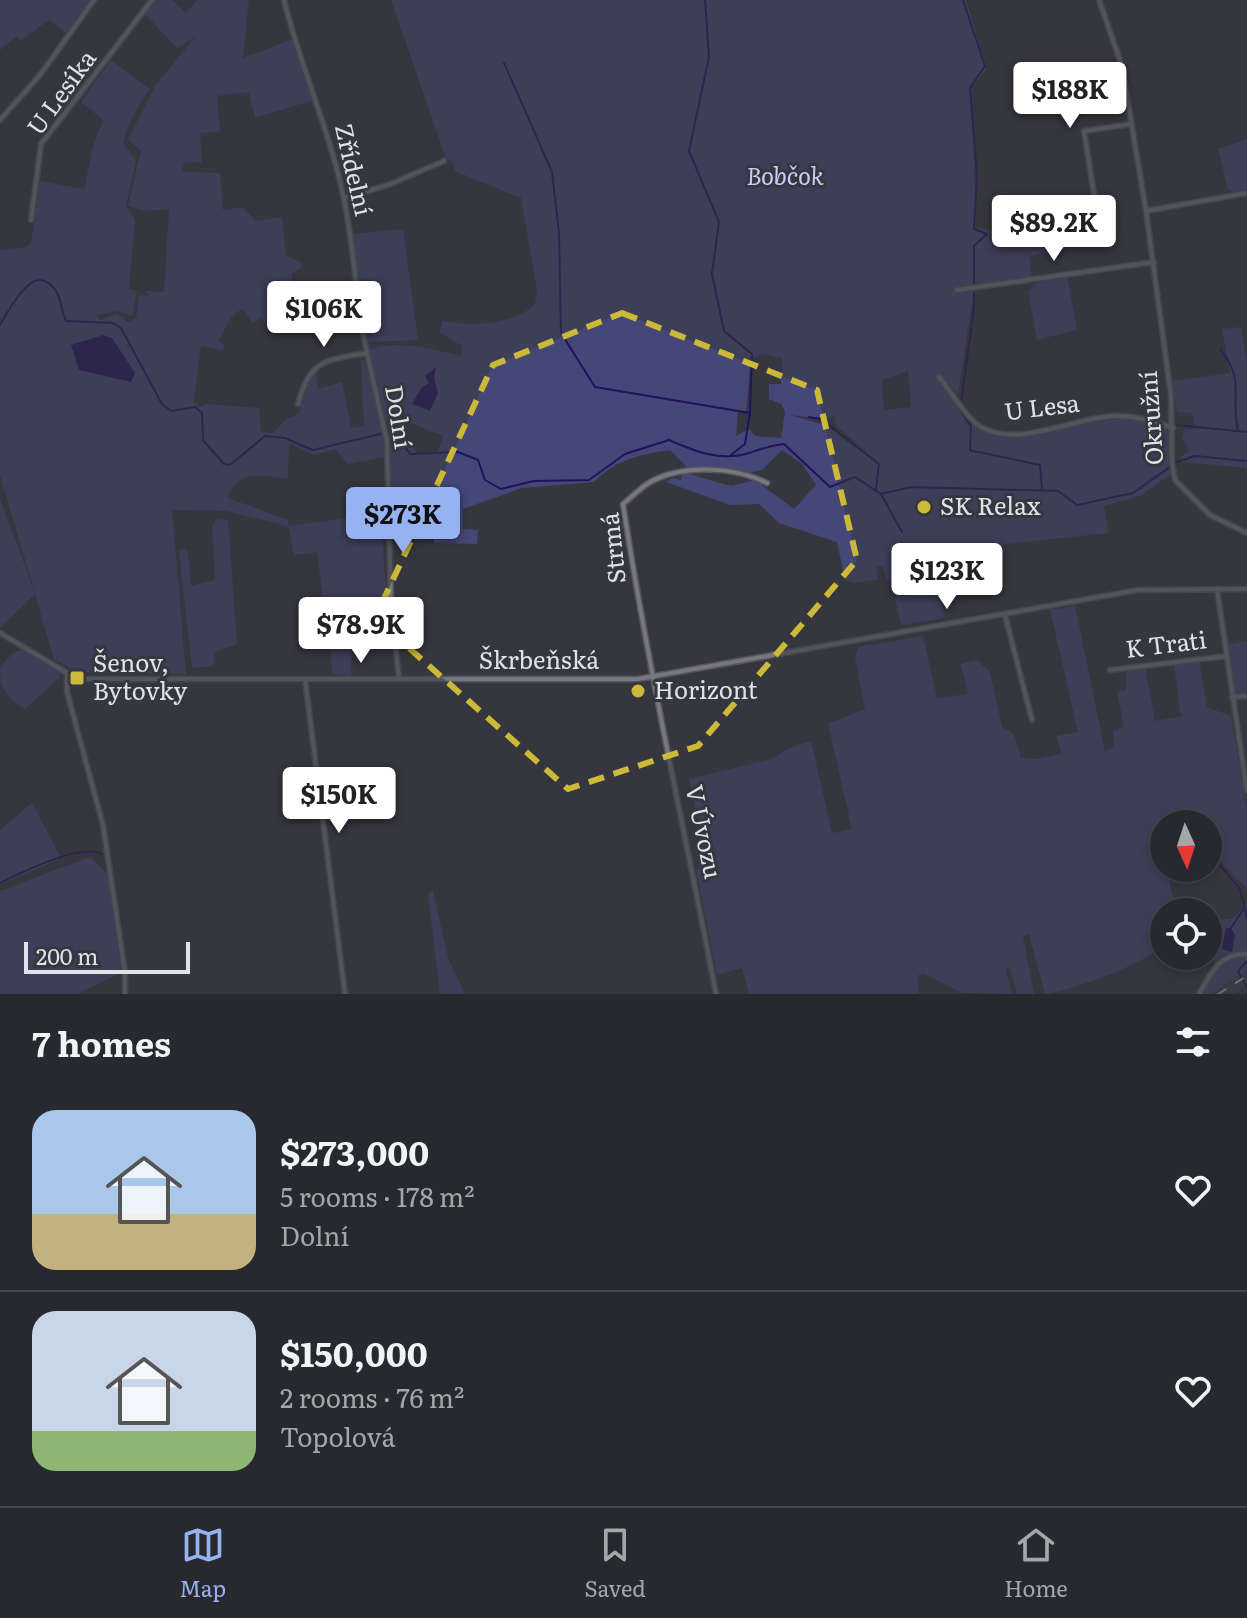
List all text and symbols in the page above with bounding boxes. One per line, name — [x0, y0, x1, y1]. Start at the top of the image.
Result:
street label: U Lesíka — [17, 42, 103, 141]
pin: $188K — [1014, 62, 1126, 130]
text: $188K — [1031, 68, 1109, 107]
street label: Zřídelní — [328, 120, 383, 219]
park label: Bobčok — [746, 157, 825, 192]
pin: $89.2K — [989, 195, 1119, 263]
text: $89.2K — [1010, 201, 1098, 240]
pin: $106K — [268, 281, 380, 349]
text: $106K — [285, 287, 363, 326]
street label: Okružní — [1129, 370, 1170, 467]
street label: Dolní — [378, 382, 423, 451]
street label: U Lesa — [1002, 384, 1081, 427]
pin: $273K — [347, 487, 459, 555]
place label: SK Relax — [940, 487, 1041, 522]
text: $273K — [364, 493, 442, 532]
marker: SK Relax — [915, 498, 933, 516]
street label: Strmá — [590, 511, 633, 585]
pin: $123K — [891, 543, 1003, 611]
text: $123K — [909, 549, 985, 588]
pin: $78.9K — [296, 597, 426, 665]
text: $78.9K — [317, 603, 405, 642]
street label: K Trati — [1123, 620, 1208, 665]
street label: Škrbeňská — [479, 641, 599, 676]
place label: Šenov, Bytovky — [93, 644, 187, 707]
marker: Šenov, Bytovky — [68, 669, 86, 687]
place label: Horizont — [654, 671, 758, 706]
marker: Horizont — [629, 682, 647, 700]
pin: $150K — [283, 767, 395, 835]
text: $150K — [301, 773, 377, 812]
street label: V Úvozu — [678, 781, 732, 882]
north arrow — [1150, 810, 1222, 882]
map controls — [1150, 810, 1222, 970]
button: locate — [1150, 898, 1222, 970]
scale bar — [24, 938, 190, 974]
text: 200 m — [36, 939, 98, 972]
text: 7 homes — [32, 1017, 171, 1067]
icon: filters — [1171, 1020, 1215, 1064]
text: $273,000 — [280, 1126, 429, 1176]
icon: home — [96, 1142, 192, 1238]
icon: heart — [1171, 1168, 1215, 1212]
text: 5 rooms · 178 m² — [280, 1176, 474, 1215]
text: Dolní — [280, 1215, 349, 1254]
text: $150,000 — [280, 1327, 428, 1377]
icon: home — [96, 1343, 192, 1439]
icon: heart — [1171, 1369, 1215, 1413]
text: 2 rooms · 76 m² — [280, 1377, 464, 1416]
text: Topolová — [280, 1416, 396, 1455]
tab: Map — [179, 1523, 226, 1604]
tab: Saved — [585, 1523, 646, 1604]
tab: Home — [1004, 1523, 1068, 1604]

